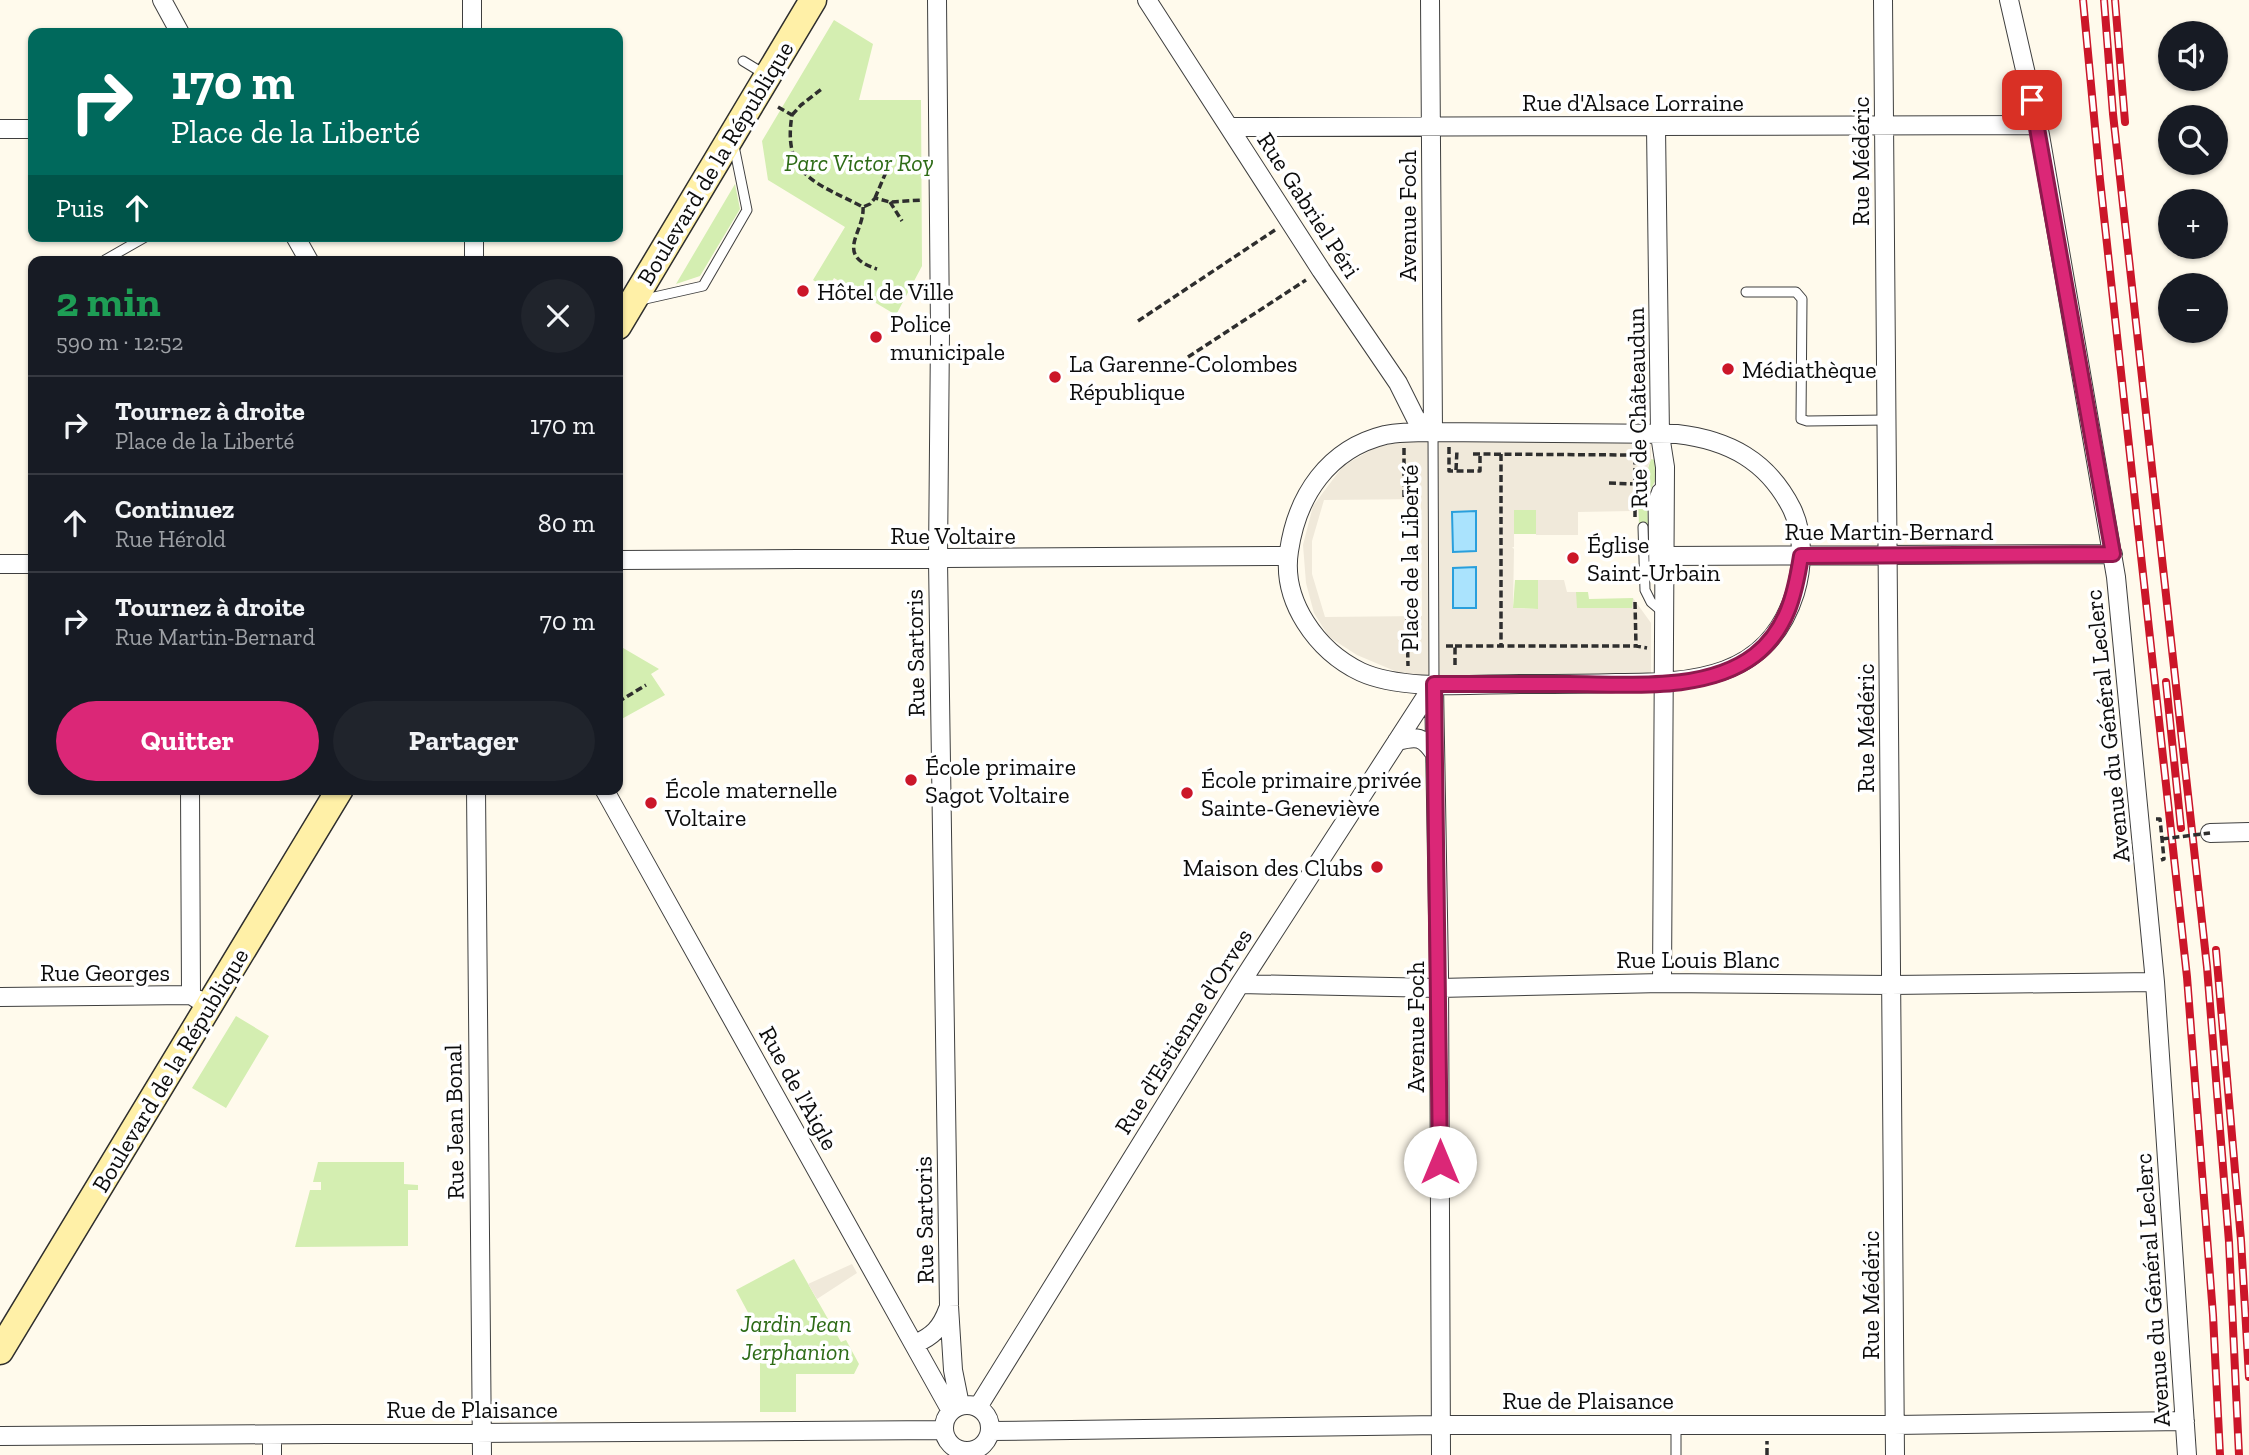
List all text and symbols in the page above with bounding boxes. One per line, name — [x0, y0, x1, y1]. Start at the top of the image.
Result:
map controls — [2158, 21, 2228, 343]
button: sound — [2158, 21, 2228, 91]
street label: Boulevard de la République — [631, 36, 799, 290]
text: 170 m — [171, 53, 294, 112]
icon: right — [56, 56, 147, 147]
pin — [2002, 70, 2062, 130]
icon: arrive — [2013, 81, 2051, 119]
street label: Rue d'Alsace Lorraine — [1522, 88, 1744, 117]
street label: Rue Médéric — [1846, 96, 1875, 226]
button: search — [2158, 105, 2228, 175]
text: Place de la Liberté — [171, 113, 420, 151]
street label: Rue Gabriel Péri — [1251, 127, 1367, 283]
park label: Parc Victor Roy — [784, 148, 934, 177]
street label: Avenue Foch — [1393, 150, 1422, 282]
icon: ahead — [118, 189, 156, 227]
button: + — [2158, 189, 2228, 259]
text: Puis — [56, 192, 104, 224]
button: − — [2158, 273, 2228, 343]
text: 2 min — [56, 276, 161, 327]
place label: Hôtel de Ville — [817, 277, 954, 306]
button: close — [521, 279, 595, 353]
marker: Hôtel de Ville — [795, 283, 811, 299]
street label: Rue de Châteaudun — [1621, 307, 1653, 509]
place label: Police municipale — [890, 309, 1005, 366]
text: 590 m · 12:52 — [56, 328, 183, 356]
marker: Police municipale — [868, 329, 884, 345]
place label: La Garenne-Colombes République — [1069, 349, 1298, 406]
place label: Médiathèque — [1742, 355, 1877, 384]
marker: Médiathèque — [1720, 361, 1736, 377]
marker: La Garenne-Colombes République — [1047, 369, 1063, 385]
text: Tournez à droite — [115, 395, 305, 427]
icon: right — [56, 406, 94, 444]
text: 170 m — [530, 409, 595, 441]
text: Place de la Liberté — [115, 427, 294, 455]
street label: Place de la Liberté — [1395, 464, 1424, 652]
text: Continuez — [115, 493, 234, 525]
icon: ahead — [56, 504, 94, 542]
text: 80 m — [538, 507, 595, 539]
street label: Rue Martin-Bernard — [1785, 517, 1993, 546]
street label: Rue Voltaire — [890, 521, 1016, 550]
text: Rue Hérold — [115, 525, 226, 553]
place label: Église Saint-Urbain — [1587, 530, 1721, 587]
marker: Église Saint-Urbain — [1565, 550, 1581, 566]
street label: Avenue du Général Leclerc — [2078, 588, 2136, 864]
street label: Rue Sartoris — [899, 589, 931, 717]
text: Tournez à droite — [115, 591, 305, 623]
icon: right — [56, 602, 94, 640]
text: 70 m — [539, 605, 595, 637]
text: Rue Martin-Bernard — [115, 623, 315, 651]
street label: Rue Médéric — [1851, 663, 1880, 793]
button: Quitter — [56, 701, 319, 781]
button: Partager — [333, 701, 595, 781]
place label: École primaire Sagot Voltaire — [925, 752, 1076, 809]
place label: École primaire privée Sainte-Geneviève — [1201, 765, 1422, 822]
marker: École primaire Sagot Voltaire — [903, 772, 919, 788]
place label: École maternelle Voltaire — [664, 775, 837, 832]
marker: École primaire privée Sainte-Geneviève — [1179, 785, 1195, 801]
marker: École maternelle Voltaire — [643, 795, 659, 811]
place label: Maison des Clubs — [1183, 853, 1363, 882]
marker: Maison des Clubs — [1369, 859, 1385, 875]
street label: Rue d'Estienne d'Orves — [1108, 923, 1258, 1139]
street label: Boulevard de la République — [86, 943, 254, 1197]
street label: Rue Louis Blanc — [1616, 945, 1780, 974]
street label: Rue Georges — [40, 958, 170, 987]
street label: Avenue Foch — [1401, 961, 1430, 1093]
street label: Rue de l'Aigle — [753, 1021, 845, 1155]
street label: Rue Jean Bonal — [438, 1044, 470, 1200]
position arrow — [1403, 1125, 1477, 1199]
street label: Avenue du Général Leclerc — [2128, 1152, 2176, 1428]
street label: Rue Sartoris — [908, 1156, 940, 1284]
street label: Rue Médéric — [1856, 1230, 1885, 1360]
park label: Jardin Jean Jerphanion — [739, 1309, 852, 1366]
street label: Rue de Plaisance — [1502, 1386, 1674, 1415]
street label: Rue de Plaisance — [386, 1395, 558, 1424]

